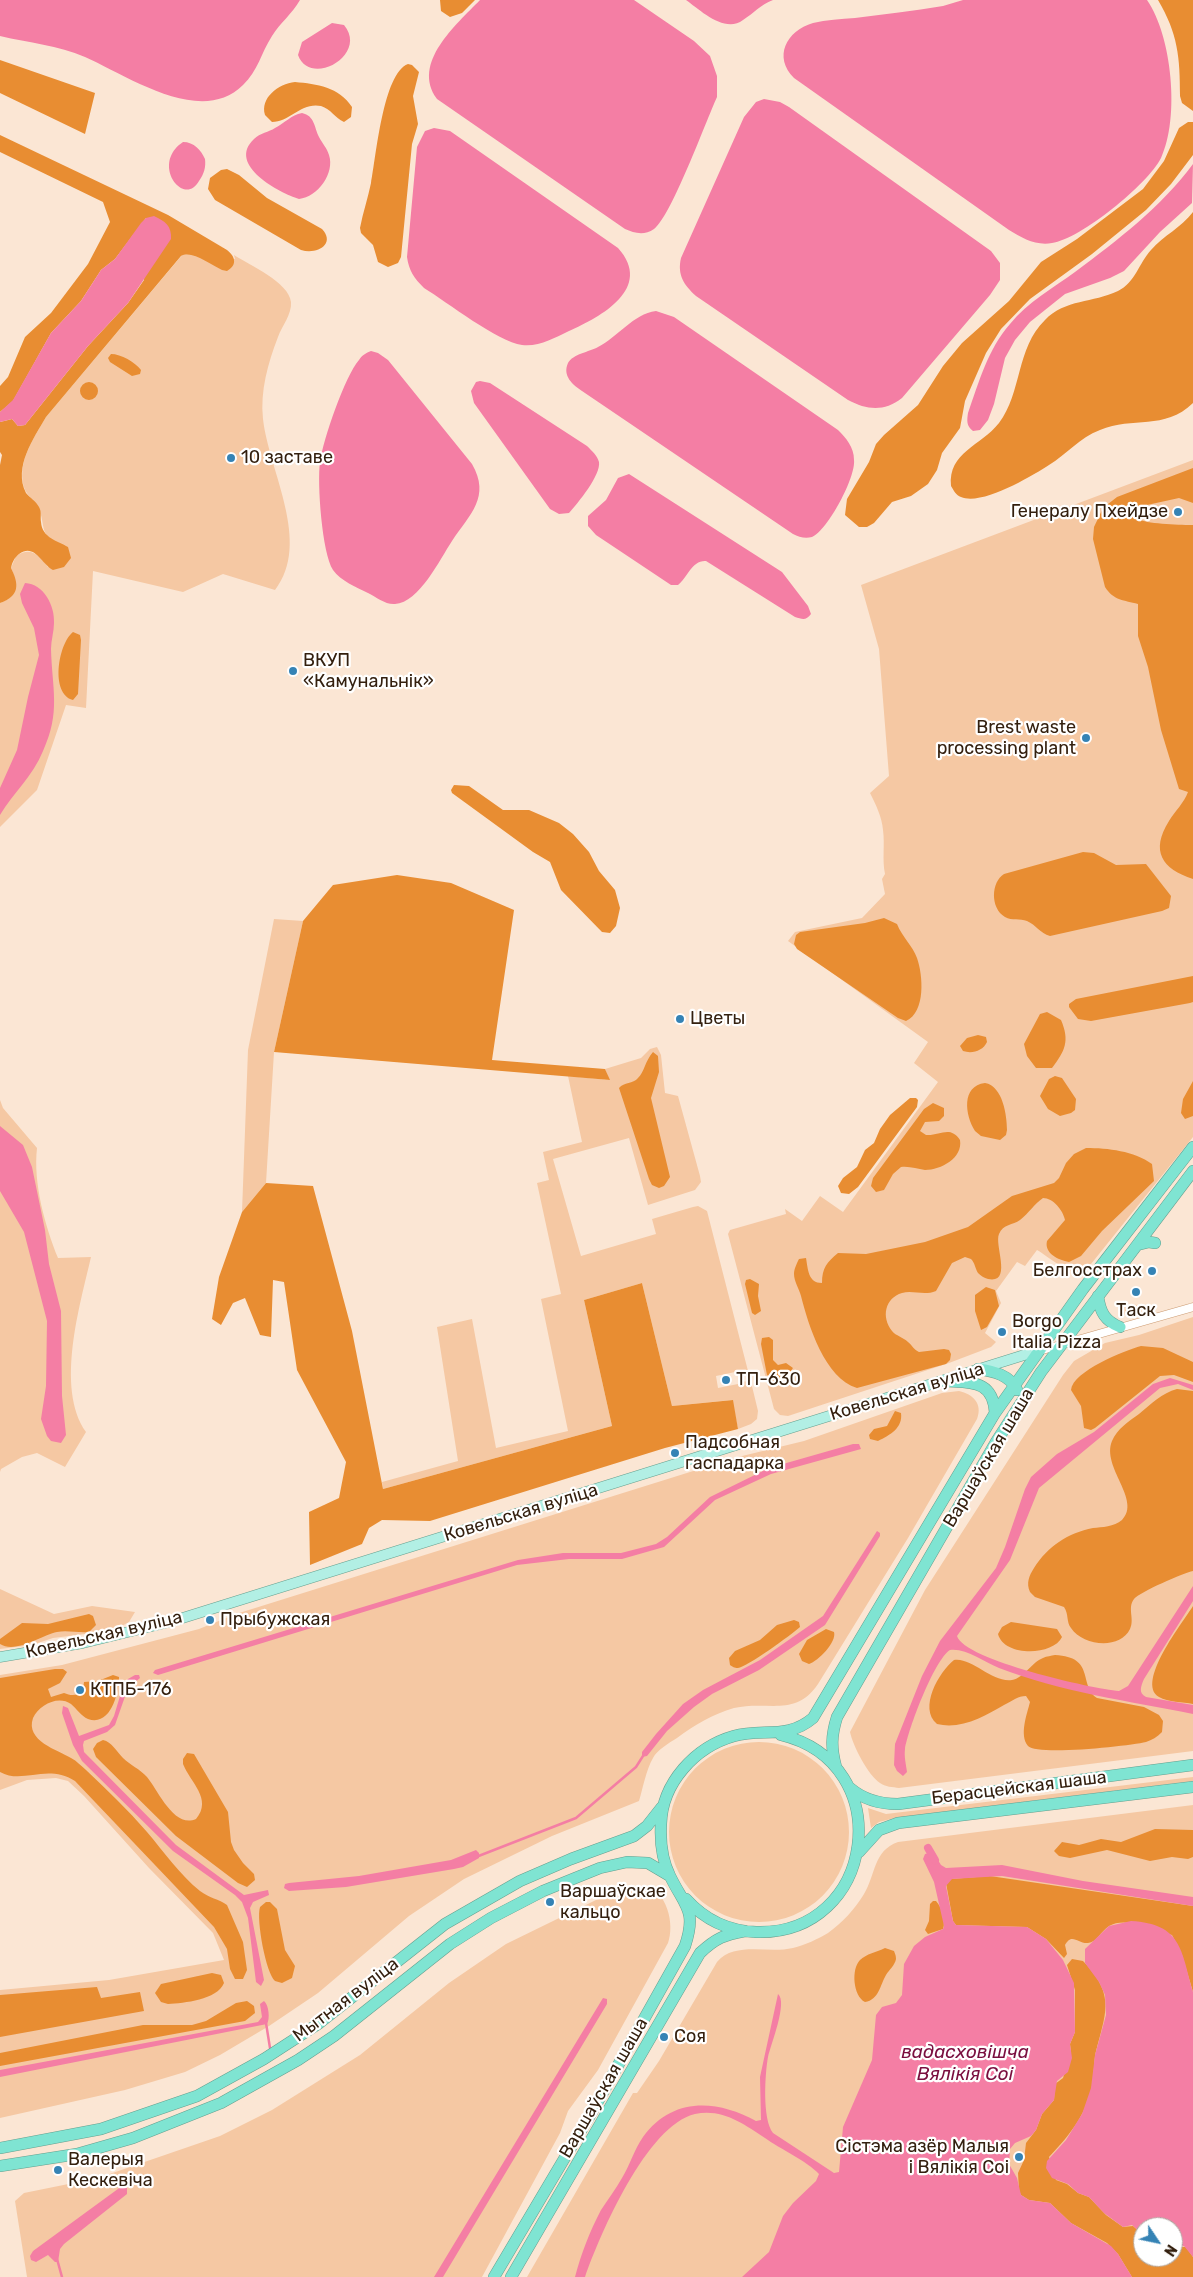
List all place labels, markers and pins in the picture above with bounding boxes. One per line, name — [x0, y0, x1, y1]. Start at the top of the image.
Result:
place label: 10 заставе — [241, 447, 333, 469]
marker: 10 заставе — [225, 452, 237, 464]
place label: Генералу Пхейдзе — [1011, 501, 1168, 523]
marker: Генералу Пхейдзе — [1172, 506, 1184, 518]
place label: ВКУП «Камунальнік» — [303, 650, 434, 692]
marker: ВКУП «Камунальнік» — [287, 665, 299, 677]
place label: Brest waste processing plant — [937, 717, 1076, 760]
marker: Brest waste processing plant — [1080, 732, 1092, 744]
place label: Цветы — [690, 1008, 745, 1030]
marker: Цветы — [674, 1013, 686, 1025]
place label: Белгосстрах — [1033, 1260, 1142, 1282]
marker: Белгосстрах — [1146, 1265, 1158, 1277]
marker: Таск — [1130, 1286, 1142, 1298]
place label: Таск — [1116, 1300, 1156, 1322]
place label: Borgo Italia Pizza — [1012, 1311, 1101, 1354]
marker: Borgo Italia Pizza — [996, 1326, 1008, 1338]
place label: ТП-630 — [736, 1369, 801, 1391]
marker: ТП-630 — [720, 1374, 732, 1386]
place label: Падсобная гаспадарка — [685, 1432, 784, 1475]
marker: Падсобная гаспадарка — [669, 1447, 681, 1459]
place label: Прыбужская — [220, 1609, 330, 1631]
marker: Прыбужская — [204, 1614, 216, 1626]
place label: КТПБ-176 — [90, 1679, 172, 1701]
marker: КТПБ-176 — [74, 1684, 86, 1696]
place label: Варшаўскае кальцо — [560, 1881, 666, 1924]
marker: Варшаўскае кальцо — [544, 1896, 556, 1908]
place label: Соя — [674, 2026, 706, 2048]
marker: Соя — [658, 2031, 670, 2043]
place label: Сістэма азёр Малыя і Вялікія Соі — [835, 2136, 1009, 2178]
place label: Валерыя Кескевіча — [68, 2149, 153, 2192]
marker: Сістэма азёр Малыя і Вялікія Соі — [1013, 2151, 1025, 2163]
marker: Валерыя Кескевіча — [52, 2164, 64, 2176]

